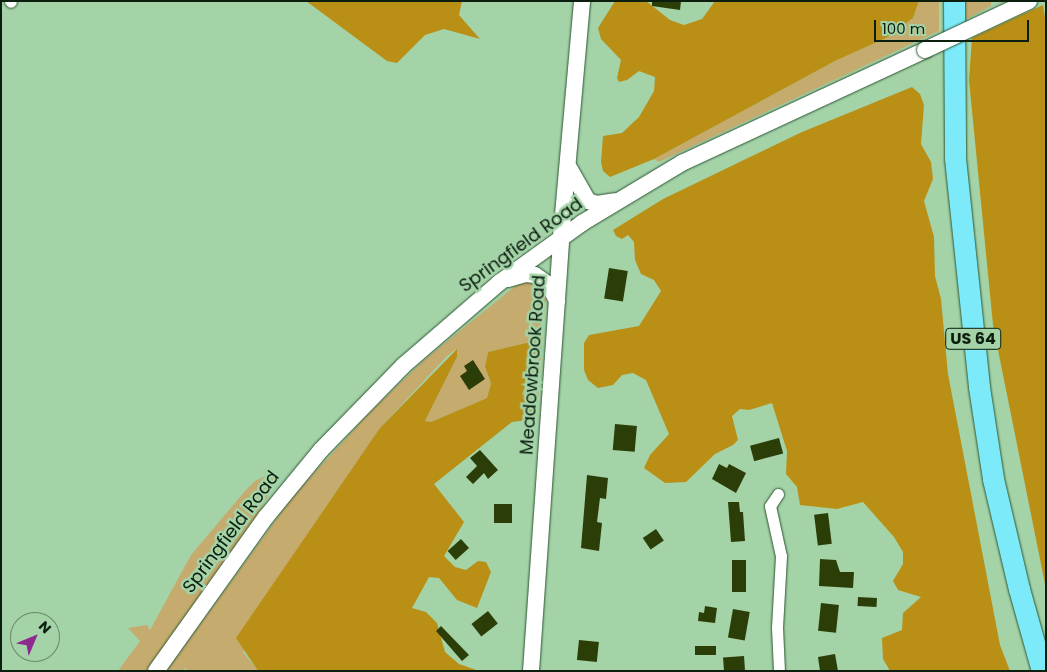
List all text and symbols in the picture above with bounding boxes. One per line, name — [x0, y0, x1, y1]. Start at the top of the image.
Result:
scale bar — [877, 10, 1032, 42]
text: 100 m — [882, 18, 925, 39]
street label: Springfield Road — [455, 193, 587, 297]
street label: Meadowbrook Road — [516, 274, 550, 456]
road number: US 64 — [944, 326, 1002, 352]
street label: Springfield Road — [178, 467, 284, 597]
north arrow — [10, 612, 60, 662]
text: N — [34, 616, 56, 638]

